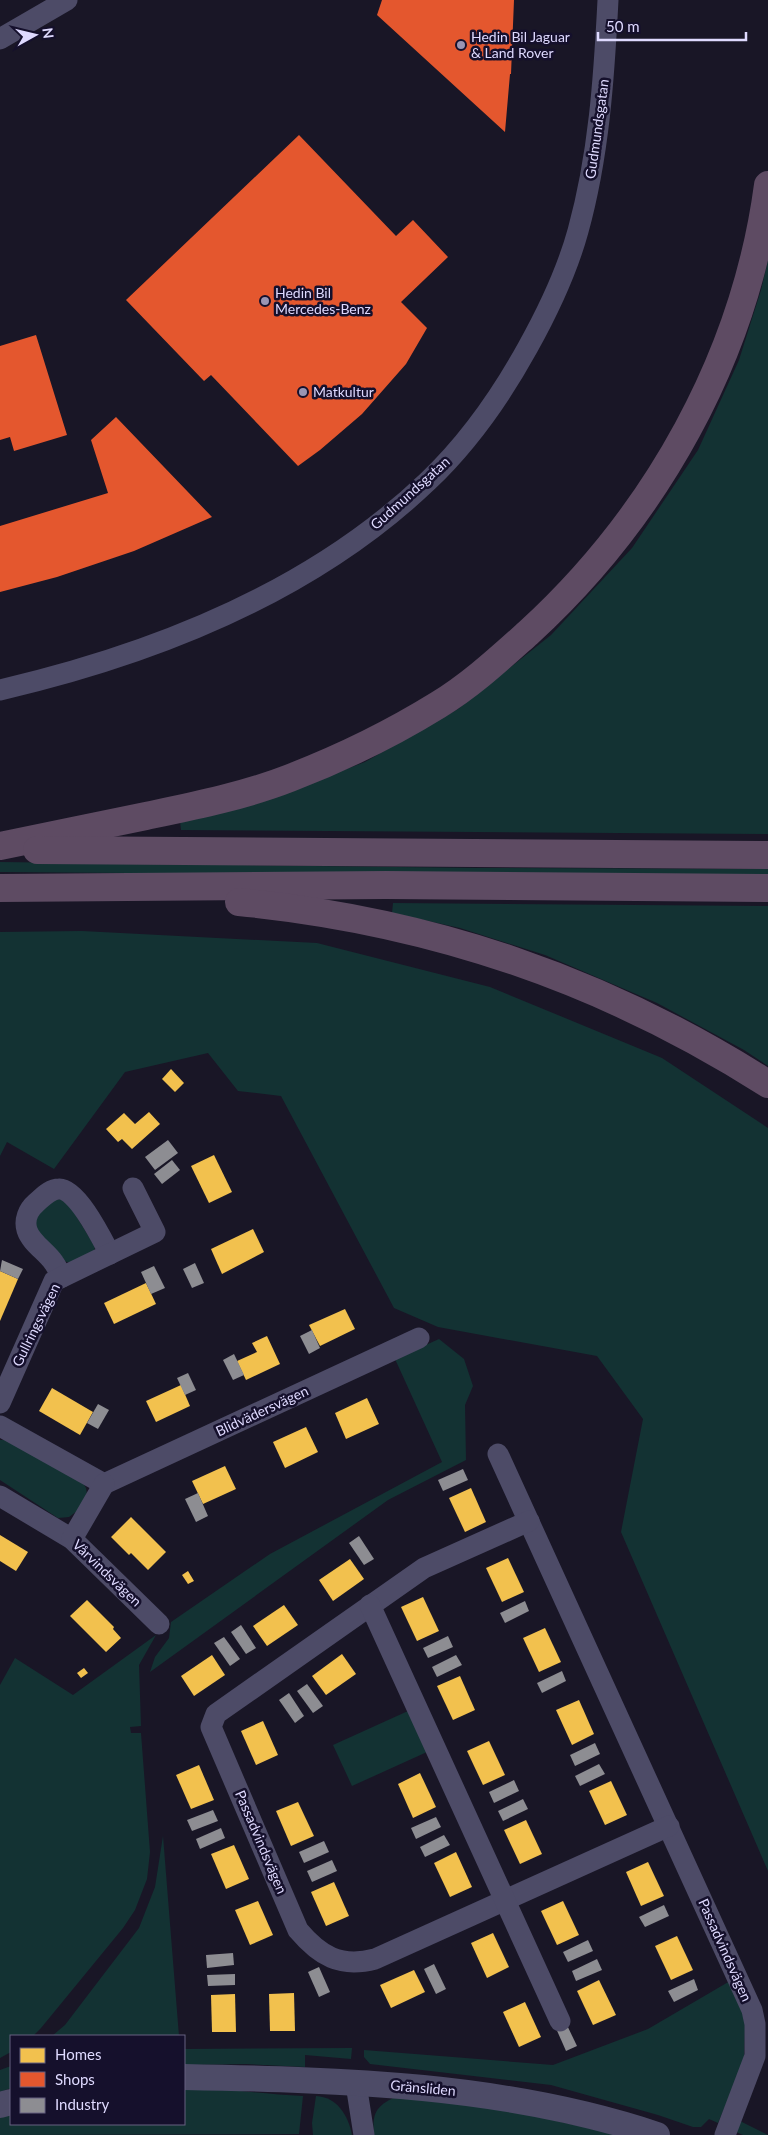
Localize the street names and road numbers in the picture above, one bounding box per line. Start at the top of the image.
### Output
street label: Gudmundsgatan [581,78,612,180]
street label: Gudmundsgatan [367,453,453,533]
street label: Gullringsvägen [8,1280,63,1369]
street label: Blidvädersvägen [213,1382,311,1439]
street label: Vårvindsvägen [69,1536,145,1610]
street label: Passadvindsvägen [232,1788,291,1896]
street label: Passadvindsvägen [695,1896,756,2004]
street label: Gränsliden [390,2076,456,2099]

